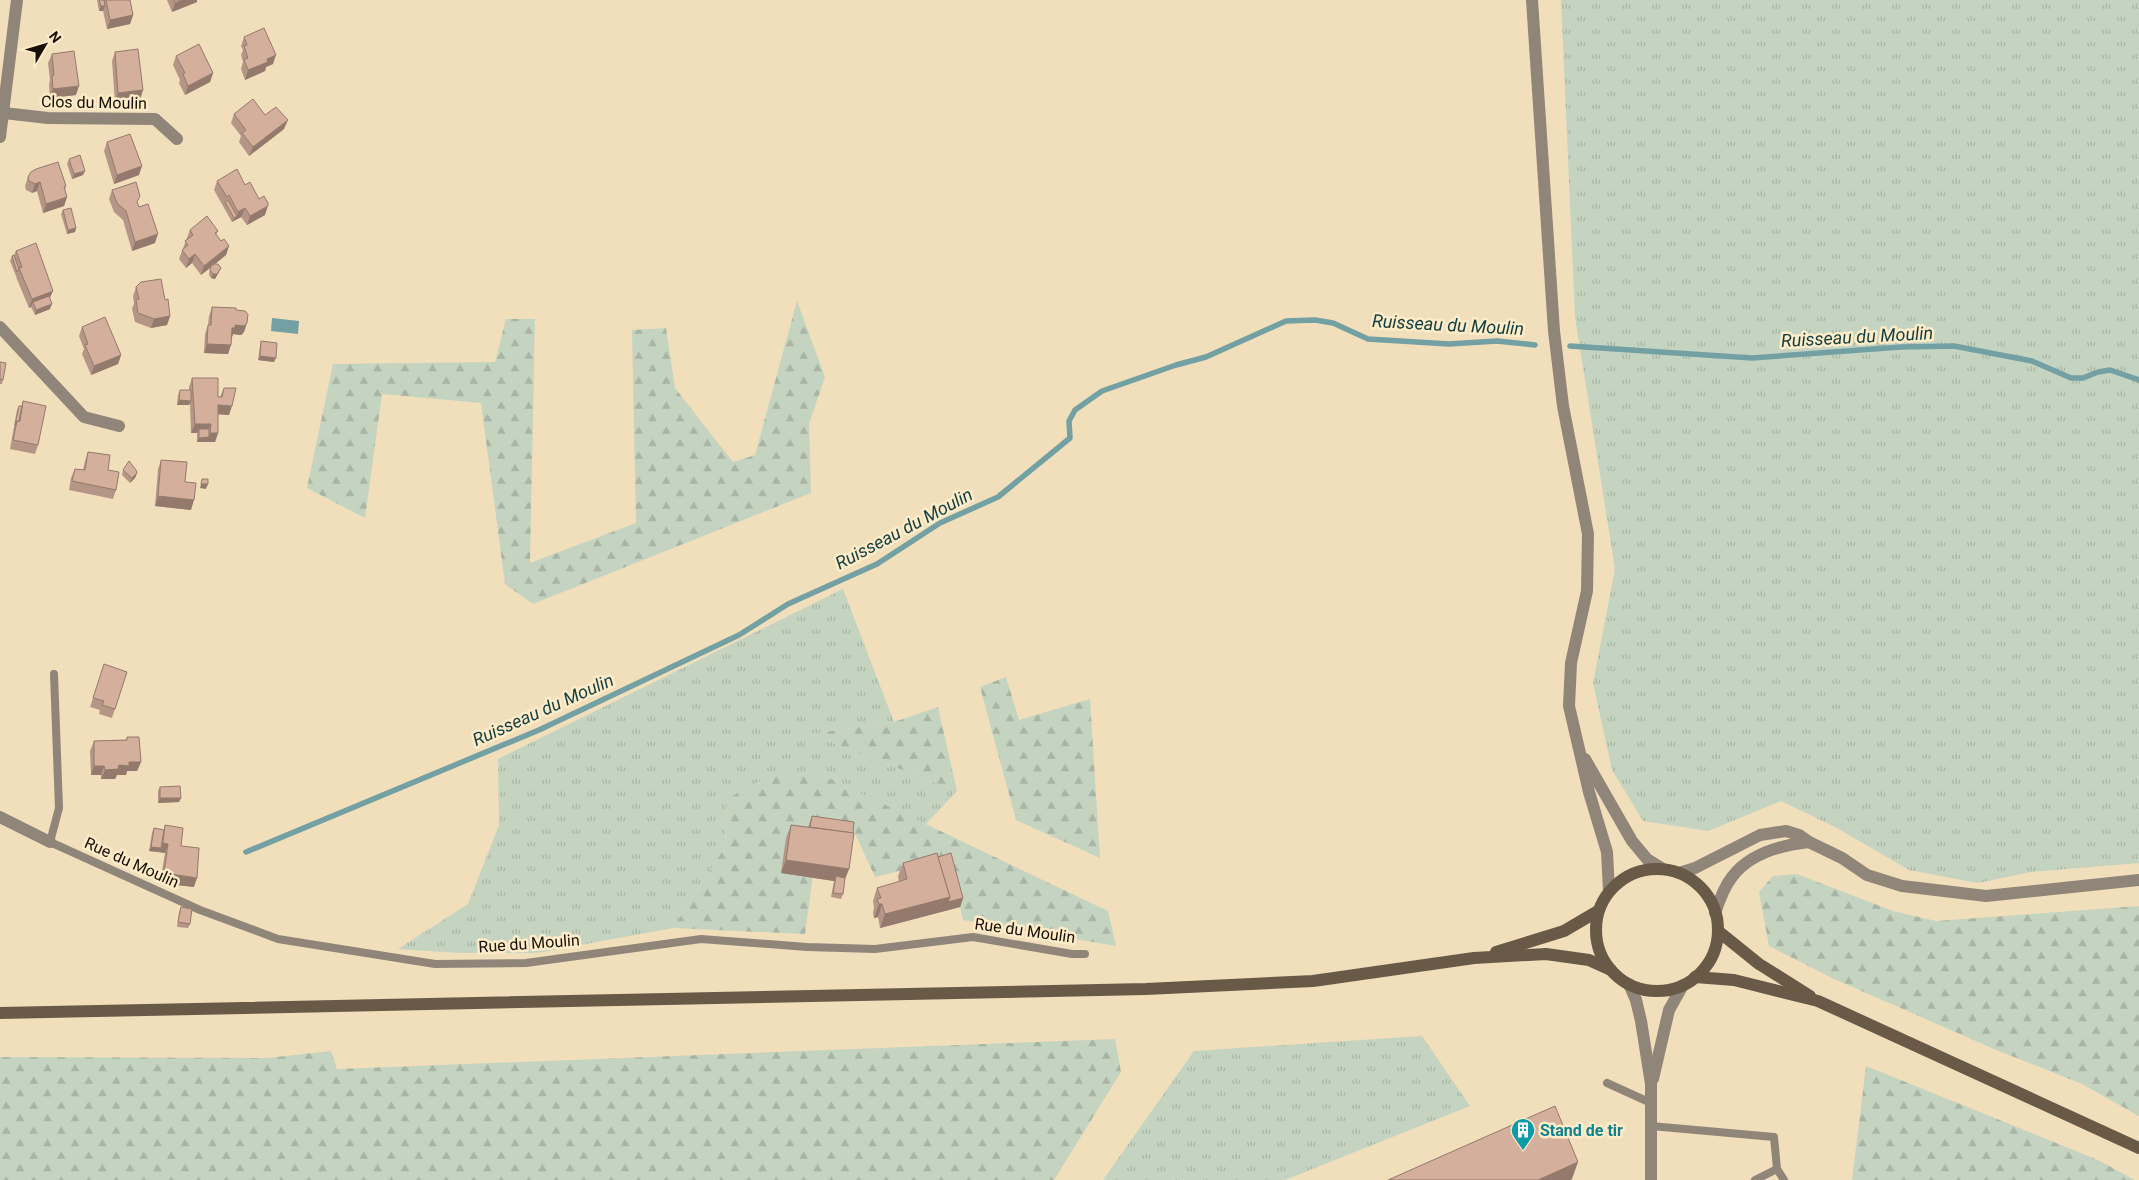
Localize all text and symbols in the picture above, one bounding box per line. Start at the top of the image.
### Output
north arrow [20,20,70,70]
text: N [46,28,65,46]
street label: Clos du Moulin [41,92,147,113]
water label: Ruisseau du Moulin [1371,310,1525,339]
water label: Ruisseau du Moulin [1780,322,1934,351]
water label: Ruisseau du Moulin [832,484,976,574]
water label: Ruisseau du Moulin [469,669,617,750]
street label: Rue du Moulin [82,833,182,892]
street label: Rue du Moulin [973,914,1077,947]
street label: Rue du Moulin [478,930,580,957]
building icon: Stand de tir [1510,1117,1536,1151]
place label: Stand de tir [1540,1121,1623,1140]

